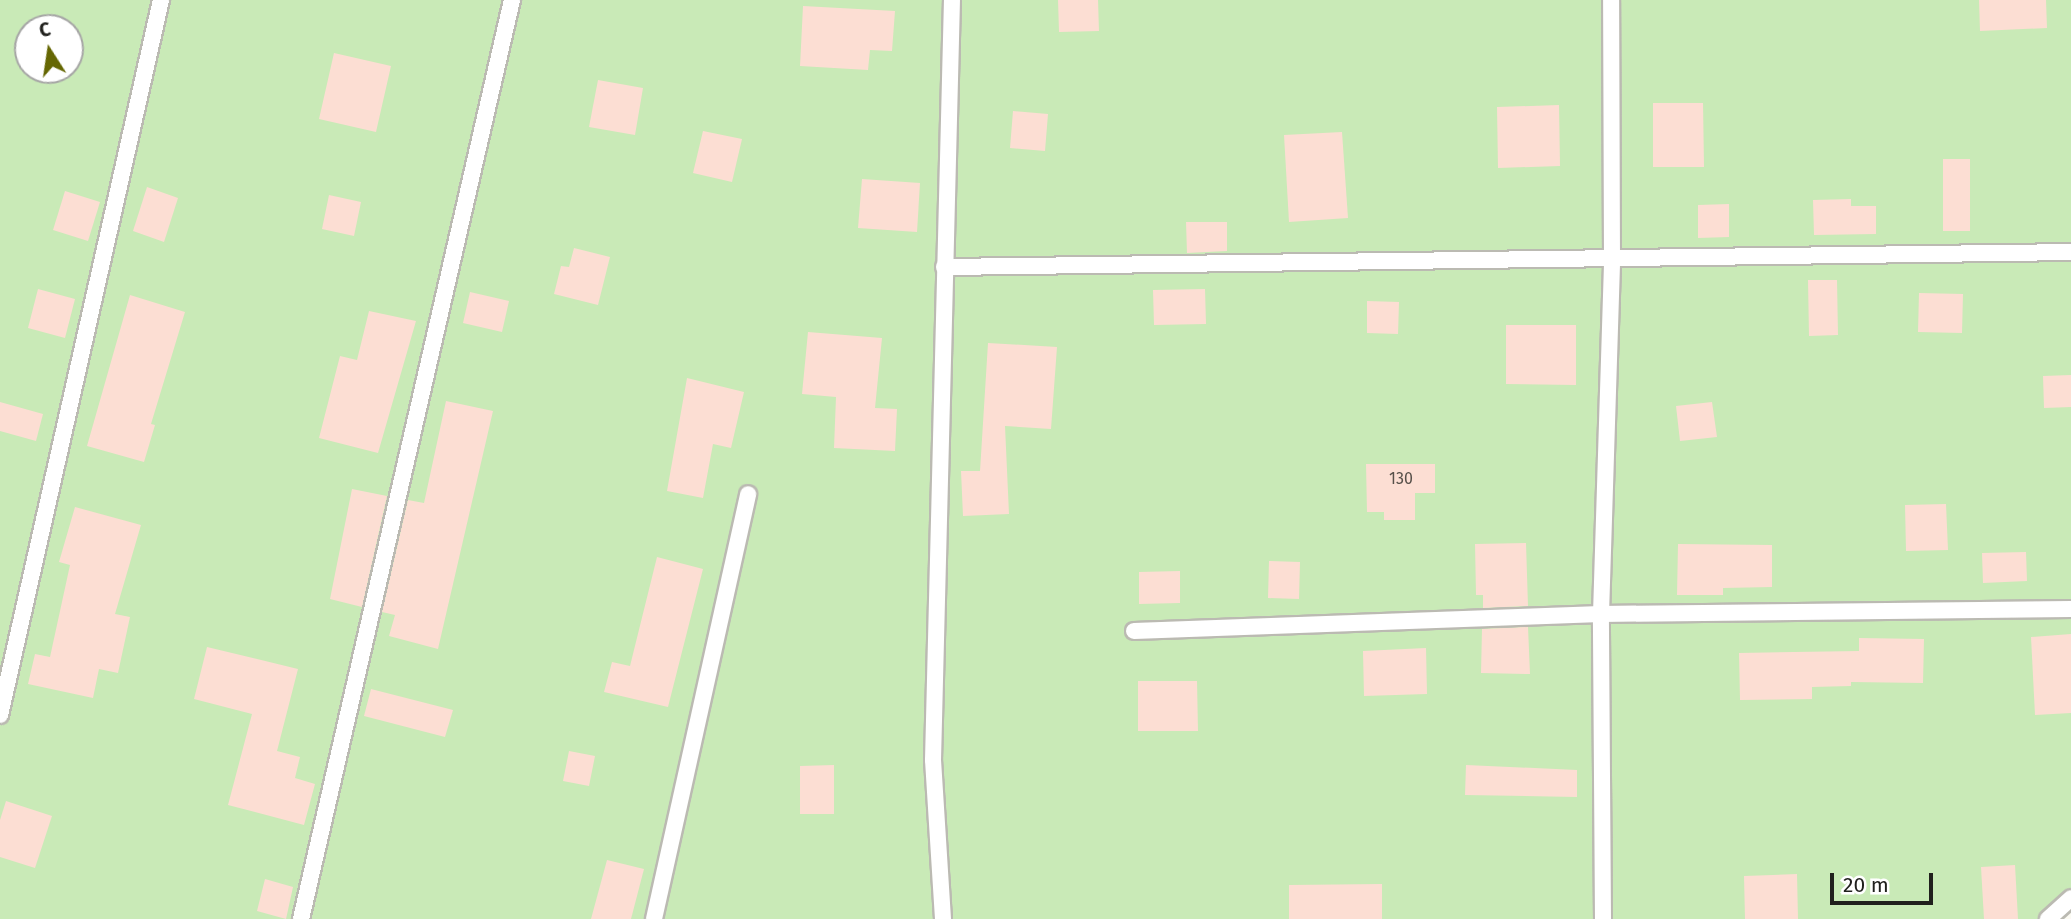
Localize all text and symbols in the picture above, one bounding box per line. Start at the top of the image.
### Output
north arrow [14,14,84,84]
text: С [37,18,53,42]
house number: 130 [1389,469,1413,489]
scale bar [1833,860,1936,904]
text: 20 m [1843,872,1889,898]

